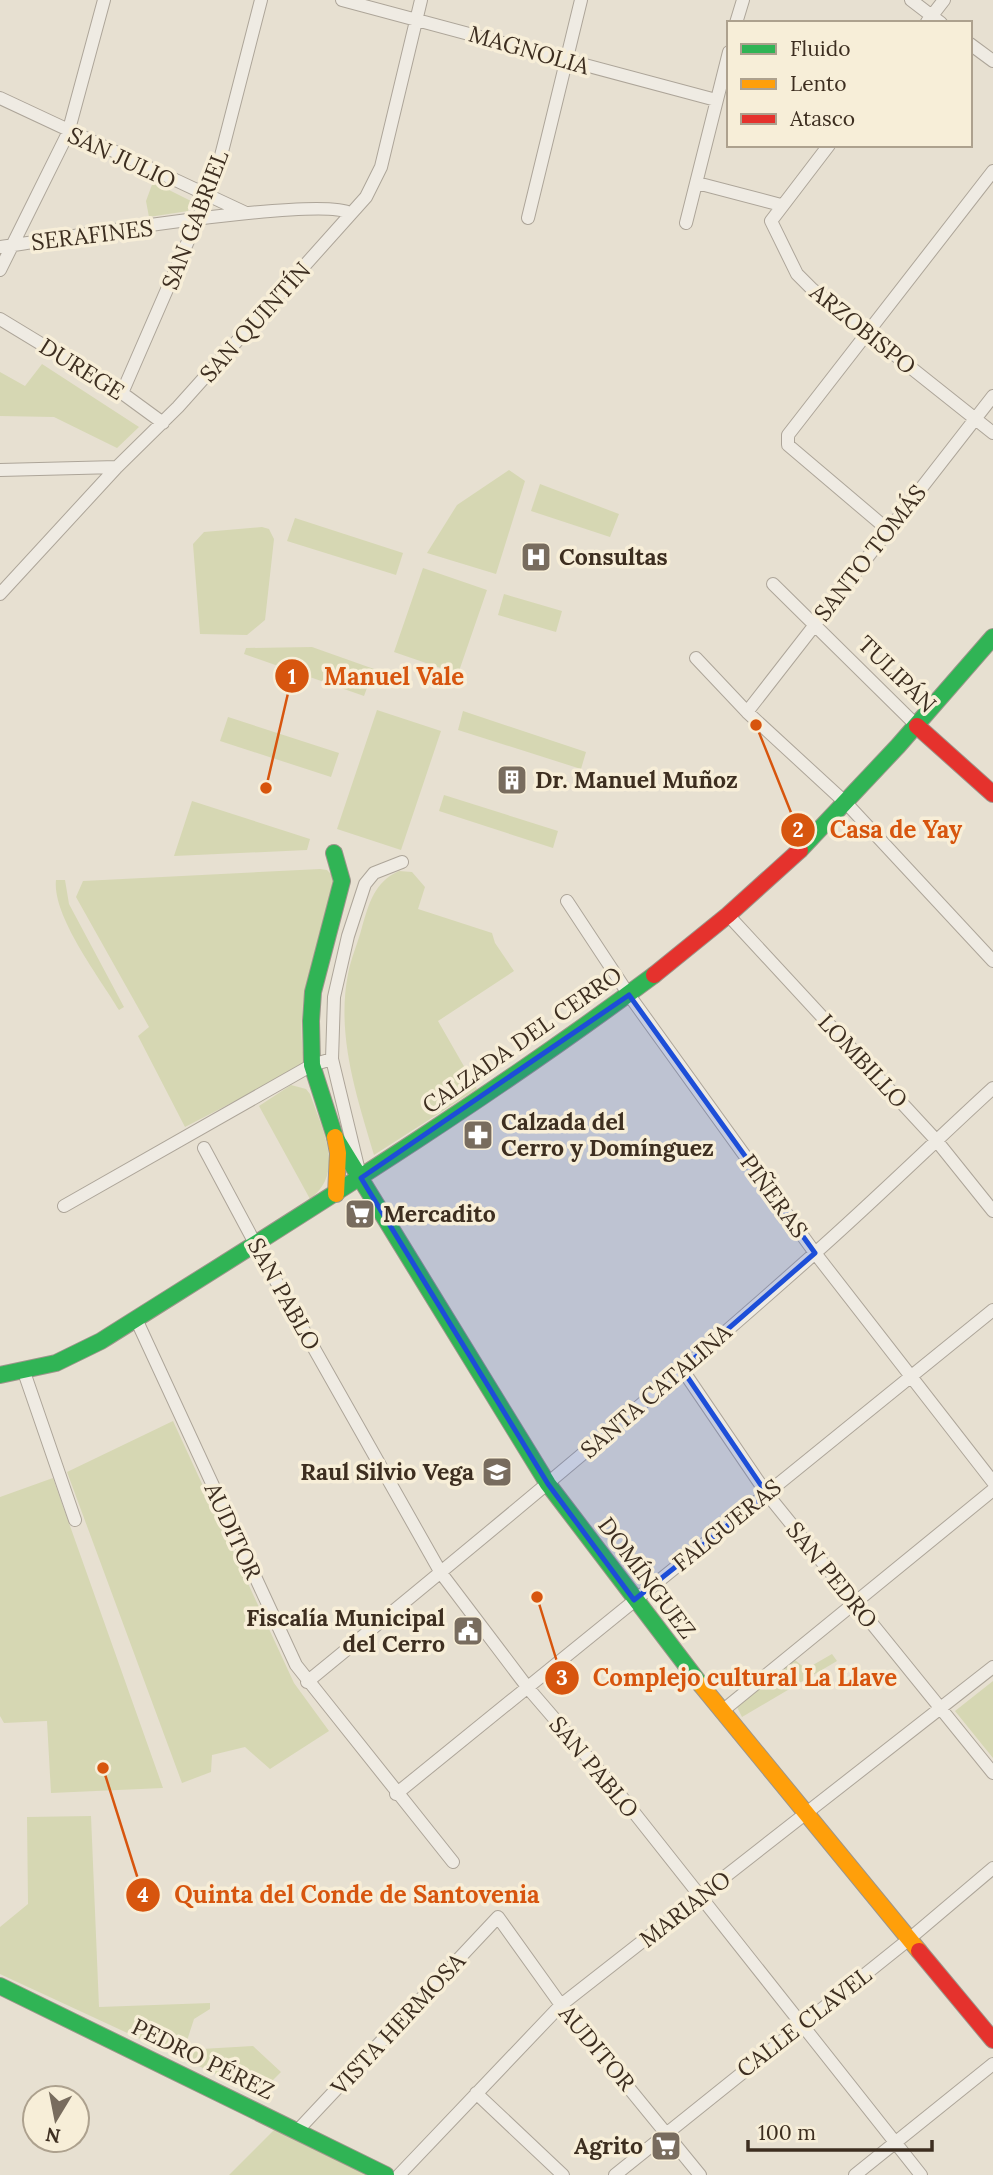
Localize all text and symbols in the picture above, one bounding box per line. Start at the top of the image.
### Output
street label: MAGNOLIA [466,19,593,81]
legend [727,21,972,147]
text: Fluido [790,35,851,62]
text: Lento [790,70,847,97]
text: Atasco [789,105,855,132]
street label: SAN JULIO [64,120,181,195]
street label: SAN GABRIEL [155,146,234,294]
street label: SERAFINES [29,213,154,256]
street label: SAN QUINTÍN [193,256,316,388]
street label: ARZOBISPO [804,276,922,380]
street label: DUREGE [34,331,130,406]
street label: SANTO TOMÁS [807,479,932,627]
hospital icon: Consultas [519,540,553,574]
place label: Consultas [559,542,668,571]
street label: TULIPÁN [852,629,943,718]
callout: Manuel Vale [274,654,478,699]
text: Manuel Vale [324,661,464,692]
text: 1 [288,663,296,690]
building icon: Dr. Manuel Muñoz [495,763,529,797]
place label: Dr. Manuel Muñoz [535,765,738,794]
callout: Casa de Yay [780,807,976,852]
text: Casa de Yay [830,814,963,845]
text: 2 [792,816,804,843]
street label: CALZADA DEL CERRO [416,960,627,1120]
street label: LOMBILLO [812,1008,914,1114]
place label: Calzada del Cerro y Domínguez [501,1107,714,1162]
pharmacy icon: Calzada del Cerro y Domínguez [461,1118,495,1152]
street label: PIÑERAS [734,1148,814,1243]
supermarket icon: Mercadito [343,1197,377,1231]
place label: Mercadito [383,1199,496,1228]
street label: SAN PABLO [242,1233,327,1355]
street label: SANTA CATALINA [574,1317,738,1464]
school or university icon: Raul Silvio Vega [480,1455,514,1489]
place label: Raul Silvio Vega [300,1457,474,1486]
street label: FALGUERAS [667,1472,787,1577]
street label: AUDITOR [198,1477,269,1584]
street label: DOMÍNGUEZ [592,1511,703,1644]
street label: SAN PEDRO [781,1516,884,1634]
place label: Fiscalía Municipal del Cerro [246,1603,445,1658]
public building icon: Fiscalía Municipal del Cerro [451,1614,485,1648]
callout: Complejo cultural La Llave [544,1655,912,1700]
text: Complejo cultural La Llave [593,1662,897,1693]
text: 3 [556,1664,568,1691]
street label: SAN PABLO [543,1710,645,1823]
street label: MARIANO [633,1864,736,1953]
callout: Quinta del Conde de Santovenia [125,1872,553,1917]
text: Quinta del Conde de Santovenia [174,1879,540,1910]
text: 4 [137,1881,149,1908]
street label: VISTA HERMOSA [324,1946,471,2101]
street label: CALLE CLAVEL [731,1960,877,2083]
street label: AUDITOR [552,1998,642,2097]
street label: PEDRO PÉREZ [127,2012,279,2105]
north arrow [21,2084,91,2154]
scale bar [748,2108,932,2152]
text: 100 m [758,2119,816,2146]
text: N [43,2123,62,2149]
supermarket icon: Agrito [649,2129,683,2163]
place label: Agrito [574,2131,643,2160]

